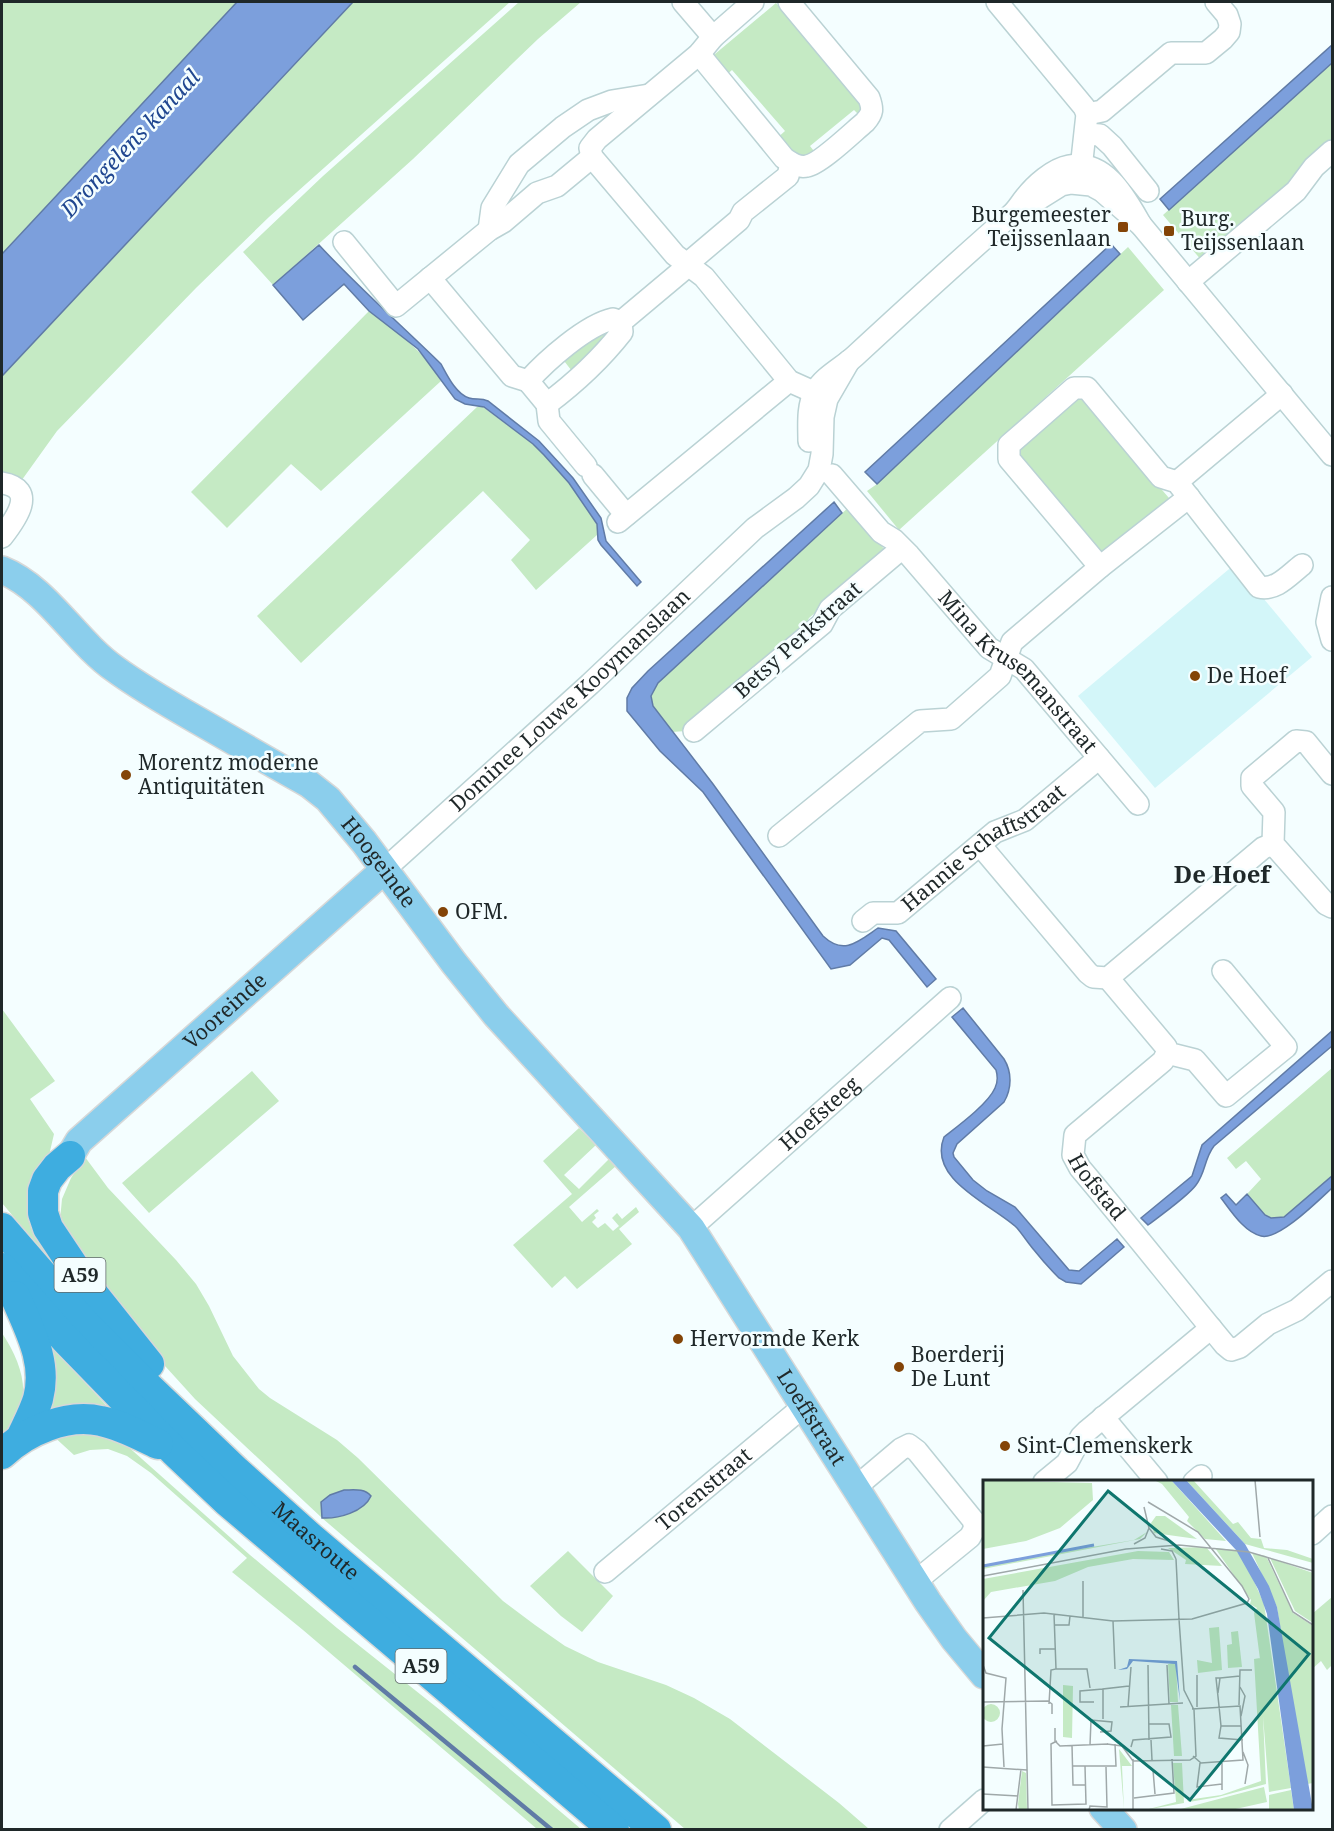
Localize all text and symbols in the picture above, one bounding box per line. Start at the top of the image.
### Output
water label: Drongelens kanaal [52,62,206,223]
place label: Burgemeester Teijssenlaan [971,200,1111,252]
place label: Burg. Teijssenlaan [1181,204,1305,256]
marker: Burgemeester Teijssenlaan [1116,220,1130,234]
marker: Burg. Teijssenlaan [1162,224,1176,238]
street label: Betsy Perkstraat [728,574,867,704]
street label: Dominee Louwe Kooymanslaan [443,582,696,817]
street label: Mina Krusemanstraat [932,584,1104,759]
place label: De Hoef [1207,661,1289,689]
marker: De Hoef [1188,669,1202,683]
place label: Morentz moderne Antiquitäten [138,748,319,800]
marker: Morentz moderne Antiquitäten [119,768,133,782]
street label: Hannie Schaftstraat [895,777,1071,917]
street label: Hoogeinde [335,810,423,913]
district label: De Hoef [1174,857,1272,890]
place label: OFM. [455,897,508,925]
marker: OFM. [436,905,450,919]
street label: Vooreinde [177,966,272,1055]
street label: Hoefsteeg [773,1069,866,1156]
street label: Hofstad [1062,1149,1133,1226]
road number: A59 [54,1258,106,1292]
place label: Hervormde Kerk [690,1324,860,1352]
marker: Hervormde Kerk [671,1332,685,1346]
place label: Boerderij De Lunt [911,1340,1005,1392]
marker: Boerderij De Lunt [892,1360,906,1374]
street label: Loeffstraat [771,1364,853,1471]
place label: Sint-Clemenskerk [1017,1431,1193,1459]
marker: Sint-Clemenskerk [998,1439,1012,1453]
street label: Torenstraat [650,1441,757,1537]
inset map [983,1480,1313,1810]
street label: Maasroute [267,1495,366,1586]
road number: A59 [396,1649,446,1683]

